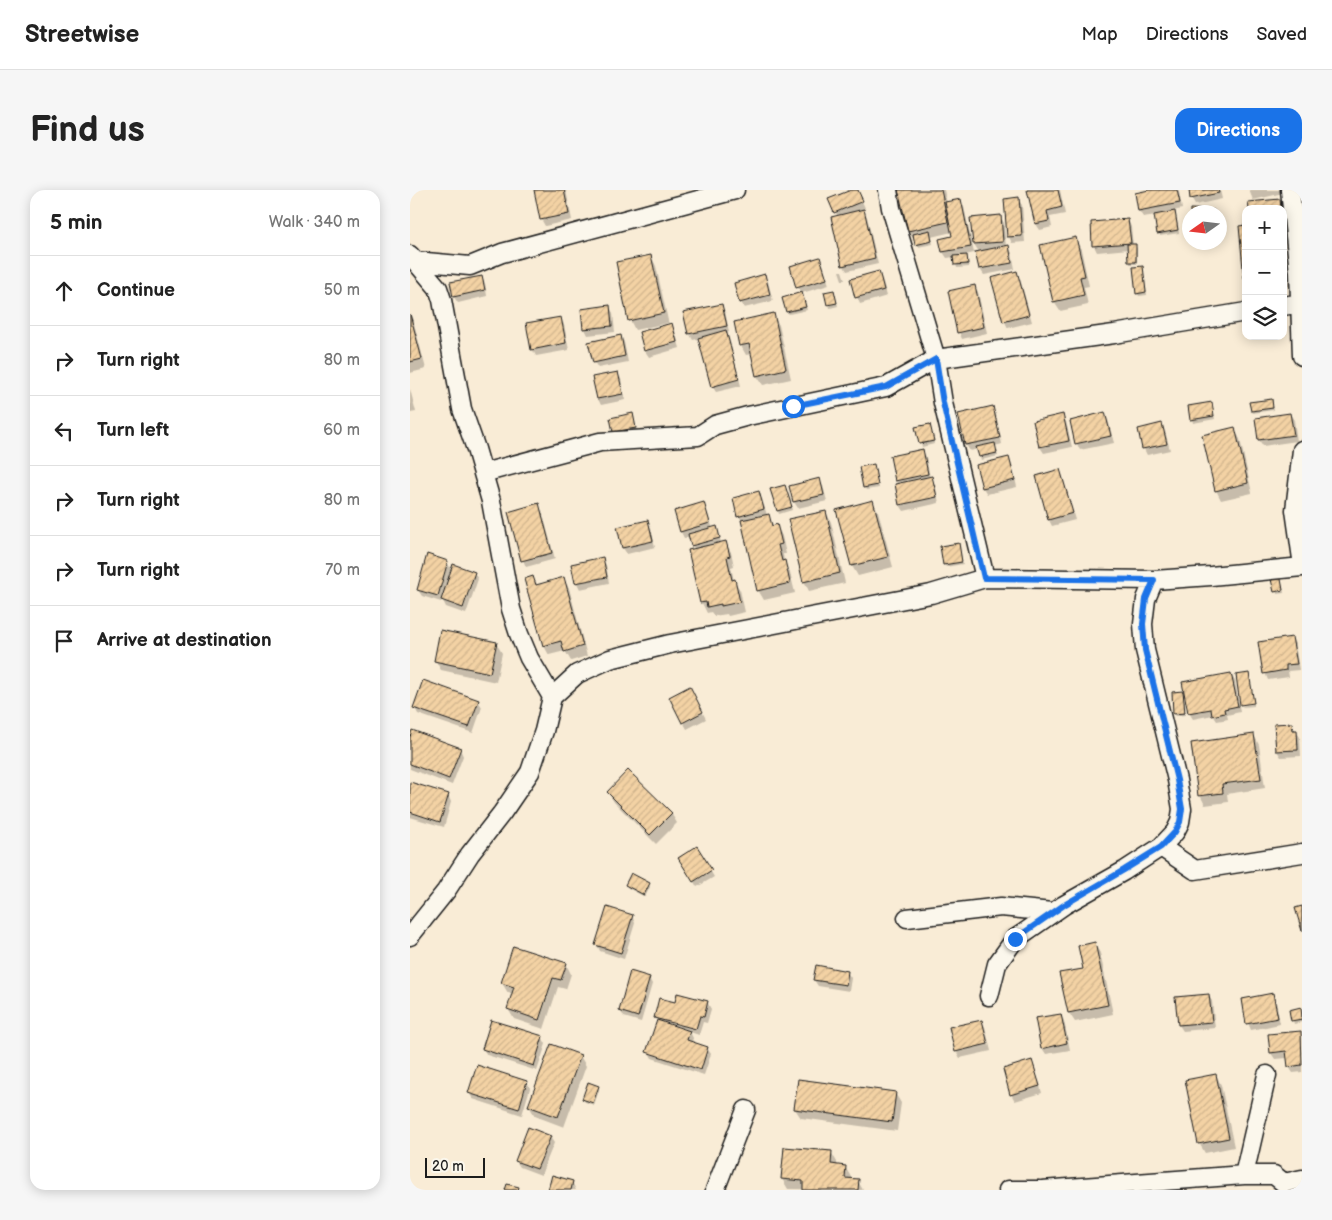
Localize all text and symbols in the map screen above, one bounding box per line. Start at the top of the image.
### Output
text: Streetwise [25,20,139,49]
text: Map [1082,24,1118,45]
text: Directions [1146,24,1228,45]
text: Saved [1256,24,1307,45]
button: Directions [1175,108,1302,153]
text: Find us [30,109,145,152]
north arrow [1182,205,1227,250]
map controls [1242,205,1287,340]
button: + [1242,205,1287,250]
text: 5 min [50,210,103,235]
text: Walk · 340 m [269,213,360,232]
button: − [1242,250,1287,295]
icon: ahead [50,277,78,305]
text: Continue [97,279,175,302]
text: 50 m [324,281,360,300]
button: layers [1242,295,1287,340]
icon: right [50,347,78,375]
text: Turn right [97,349,180,372]
text: 80 m [324,351,360,370]
route start [782,395,805,418]
icon: left [50,417,78,445]
text: Turn left [97,419,169,442]
text: 60 m [323,421,360,440]
icon: right [50,487,78,515]
text: Turn right [97,489,180,512]
text: 80 m [324,491,360,510]
icon: right [50,557,78,585]
text: Turn right [97,559,180,582]
text: 70 m [325,561,360,580]
icon: arrive [50,627,78,655]
text: Arrive at destination [97,629,272,652]
route end [1004,928,1027,951]
scale bar [425,1155,485,1178]
text: 20 m [432,1158,464,1175]

